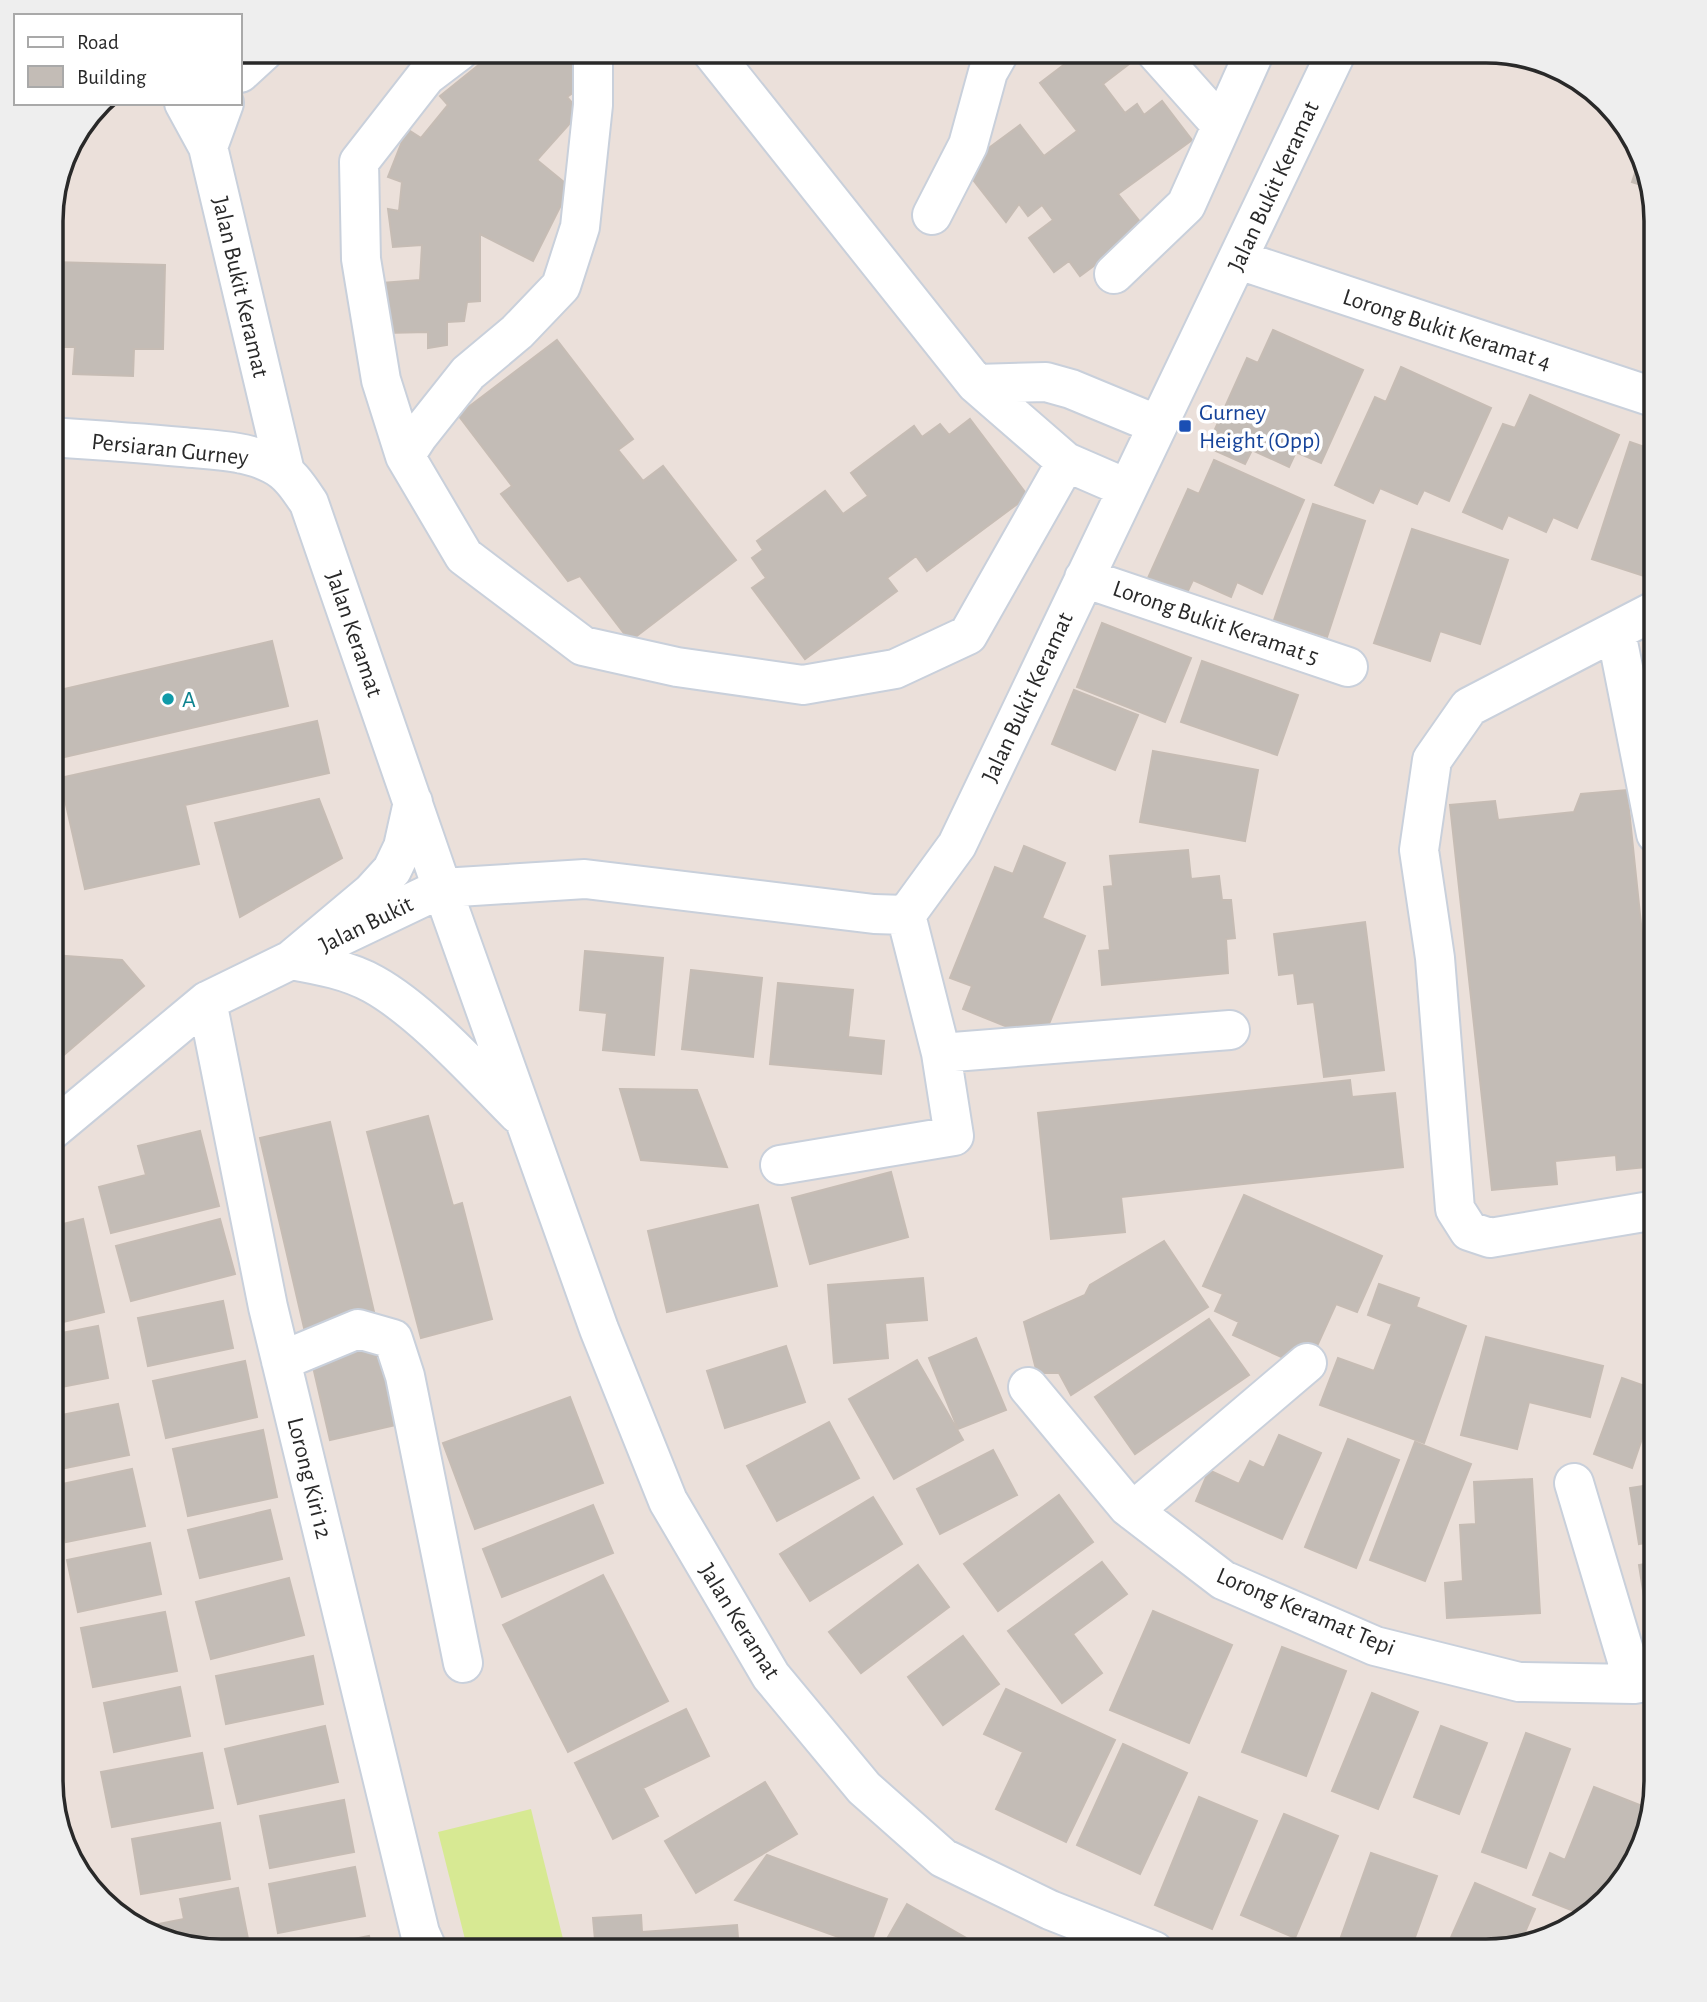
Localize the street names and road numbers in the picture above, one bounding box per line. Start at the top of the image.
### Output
street label: Jalan Bukit Keramat [1224,97,1324,275]
street label: Jalan Bukit Keramat [208,195,273,380]
street label: Lorong Bukit Keramat 4 [1340,285,1554,375]
street label: Persiaran Gurney [90,430,250,470]
street label: Jalan Keramat [321,568,387,701]
street label: Lorong Bukit Keramat 5 [1110,576,1322,669]
street label: Jalan Bukit Keramat [978,608,1078,786]
street label: Jalan Bukit [316,892,417,958]
street label: Lorong Kiri 12 [282,1415,336,1541]
street label: Jalan Keramat [694,1560,784,1684]
street label: Lorong Keramat Tepi [1213,1563,1399,1660]

